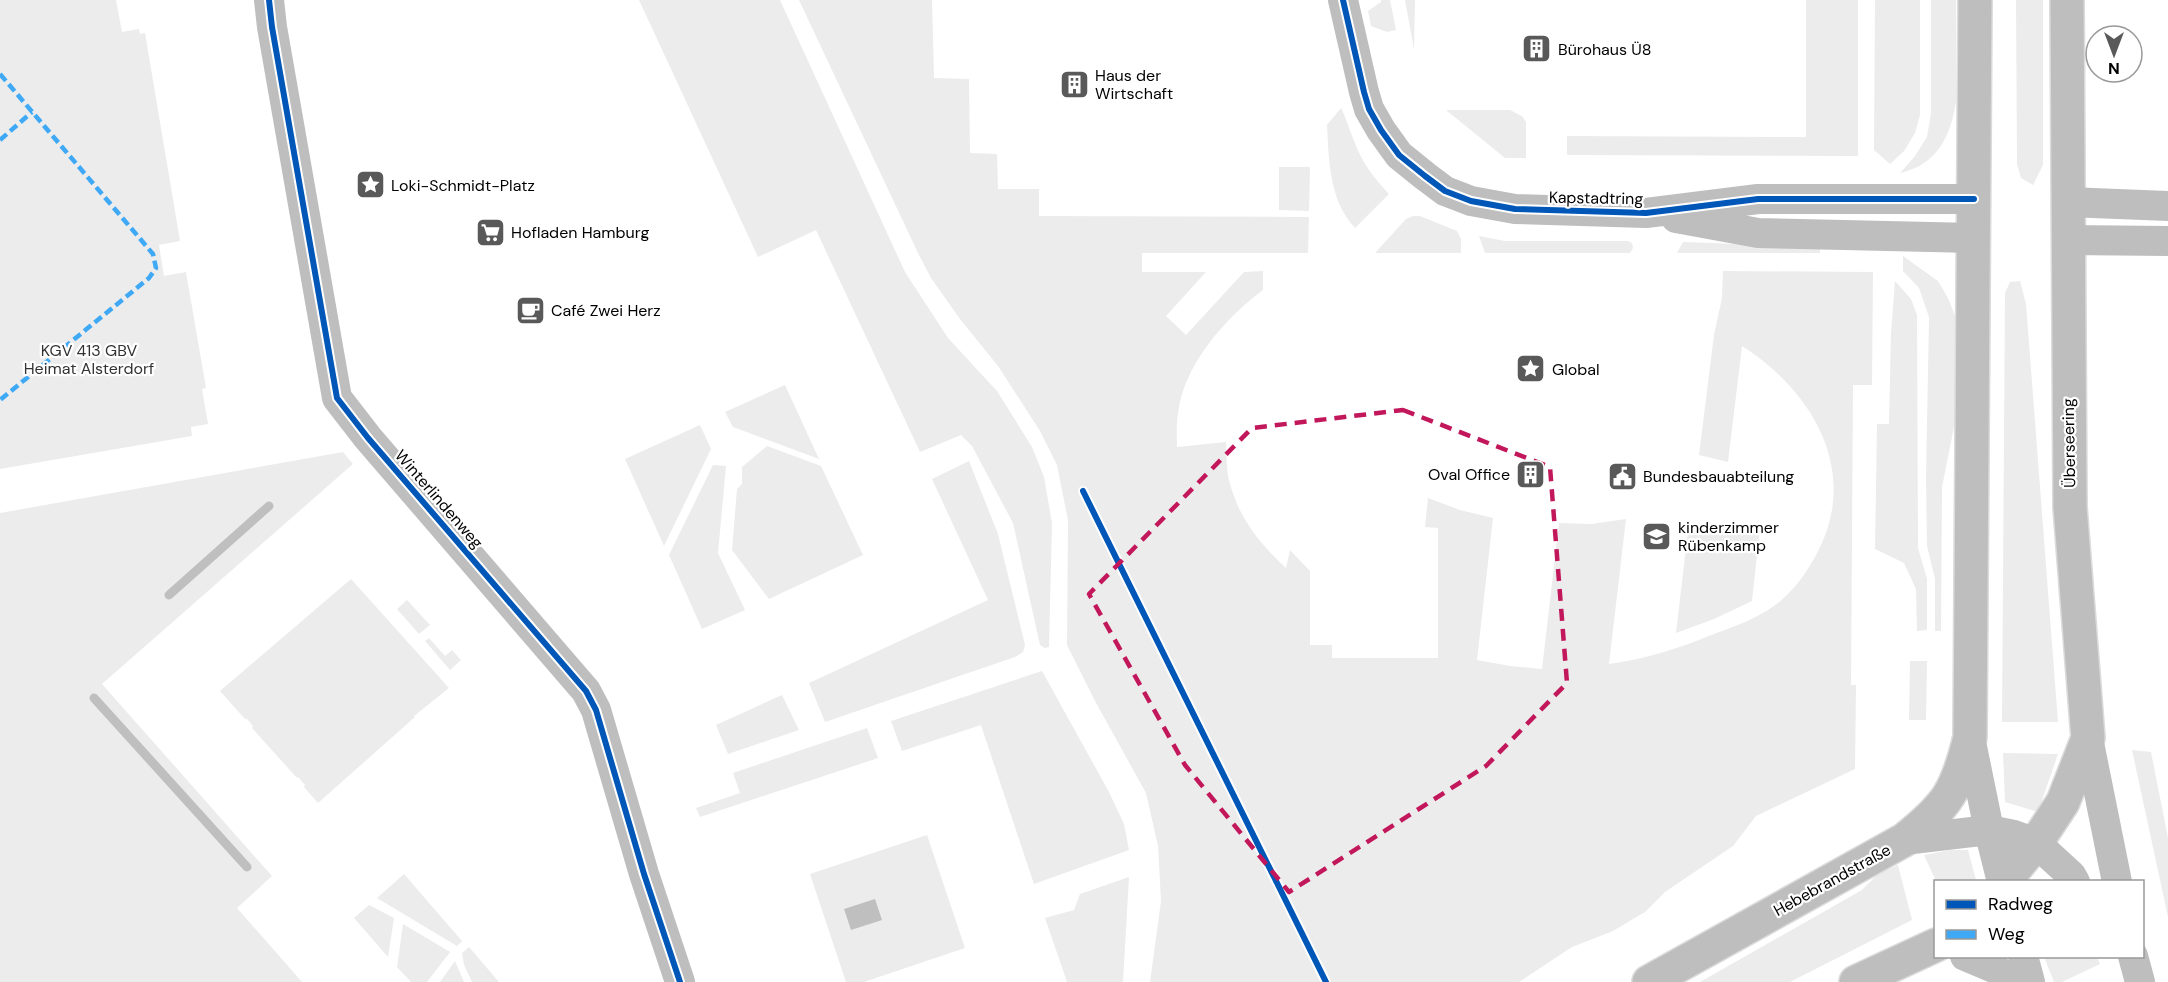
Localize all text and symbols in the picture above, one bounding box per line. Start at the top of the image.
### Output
north arrow [2084,24,2144,84]
building icon: Bürohaus Ü8 [1521,33,1553,65]
place label: Bürohaus Ü8 [1558,39,1652,60]
text: N [2108,58,2120,79]
place label: Haus der Wirtschaft [1095,65,1173,104]
building icon: Haus der Wirtschaft [1058,68,1090,100]
place icon: Loki-Schmidt-Platz [354,169,386,201]
place label: Loki-Schmidt-Platz [391,175,535,196]
street label: Kapstadtring [1549,187,1644,209]
supermarket icon: Hofladen Hamburg [474,216,506,248]
place label: Hofladen Hamburg [511,222,649,243]
cafe icon: Café Zwei Herz [514,294,546,326]
place label: Café Zwei Herz [551,300,661,321]
park label: KGV 413 GBV Heimat Alsterdorf [24,340,154,379]
place icon: Global [1515,353,1547,385]
place label: Global [1552,359,1599,380]
street label: Überseering [2058,398,2080,488]
street label: Winterlindenweg [390,445,488,553]
building icon: Oval Office [1515,458,1547,490]
public building icon: Bundesbauabteilung [1606,460,1638,492]
place label: Oval Office [1428,464,1510,485]
place label: Bundesbauabteilung [1643,466,1794,487]
place label: kinderzimmer Rübenkamp [1678,517,1779,556]
school or university icon: kinderzimmer Rübenkamp [1641,520,1673,552]
street label: Hebebrandstraße [1770,839,1894,921]
legend [1934,880,2144,958]
text: Radweg [1988,892,2053,916]
text: Weg [1988,922,2025,946]

